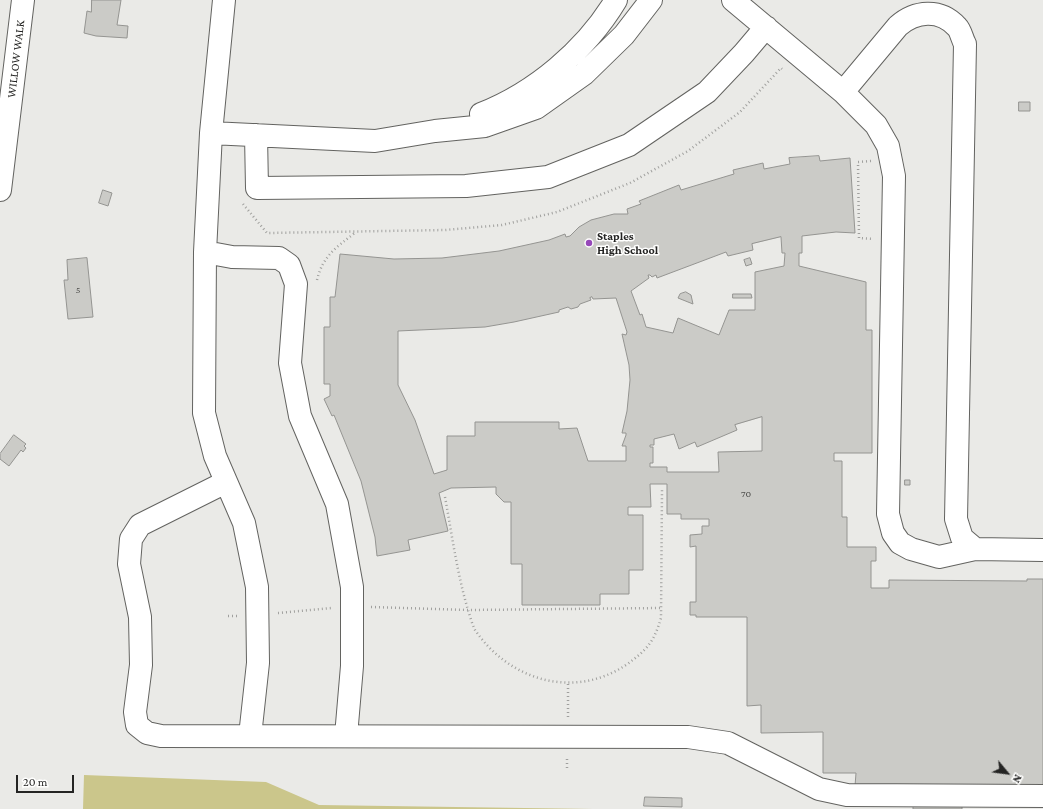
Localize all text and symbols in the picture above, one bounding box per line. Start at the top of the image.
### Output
street label: WILLOW WALK [4,19,28,99]
place label: Staples High School [597,229,658,257]
marker: Staples High School [584,238,594,248]
house number: 5 [76,284,80,296]
house number: 70 [741,488,751,500]
north arrow [987,753,1027,793]
scale bar [18,767,76,793]
text: N [1010,773,1025,785]
text: 20 m [23,775,47,789]

